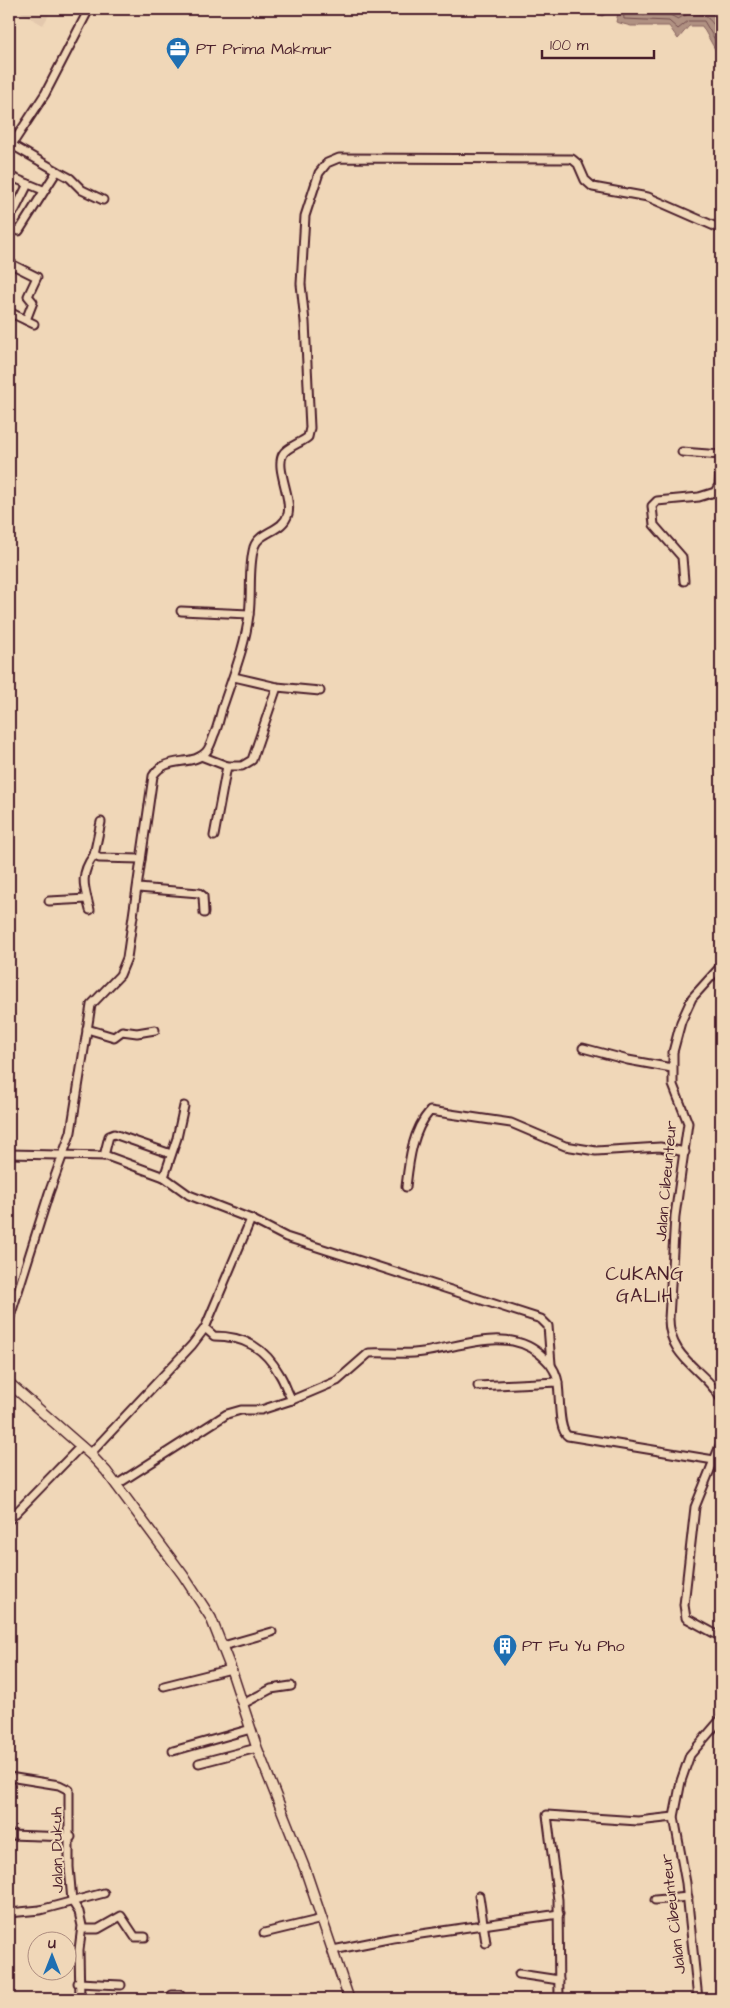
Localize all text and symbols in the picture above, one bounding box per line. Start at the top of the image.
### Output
scale bar [542,28,655,60]
text: 100 m [550,35,589,56]
office icon: PT Prima Makmur [165,36,191,70]
place label: PT Prima Makmur [196,38,332,60]
street label: Jalan Cibeunteur [650,1119,682,1242]
district label: CUKANG GALIH [606,1261,684,1310]
building icon: PT Fu Yu Pho [492,1633,518,1667]
place label: PT Fu Yu Pho [522,1635,624,1657]
street label: Jalan Dukuh [45,1807,69,1893]
street label: Jalan Cibeunteur [655,1852,691,1976]
north arrow [28,1930,78,1980]
text: U [48,1934,56,1954]

